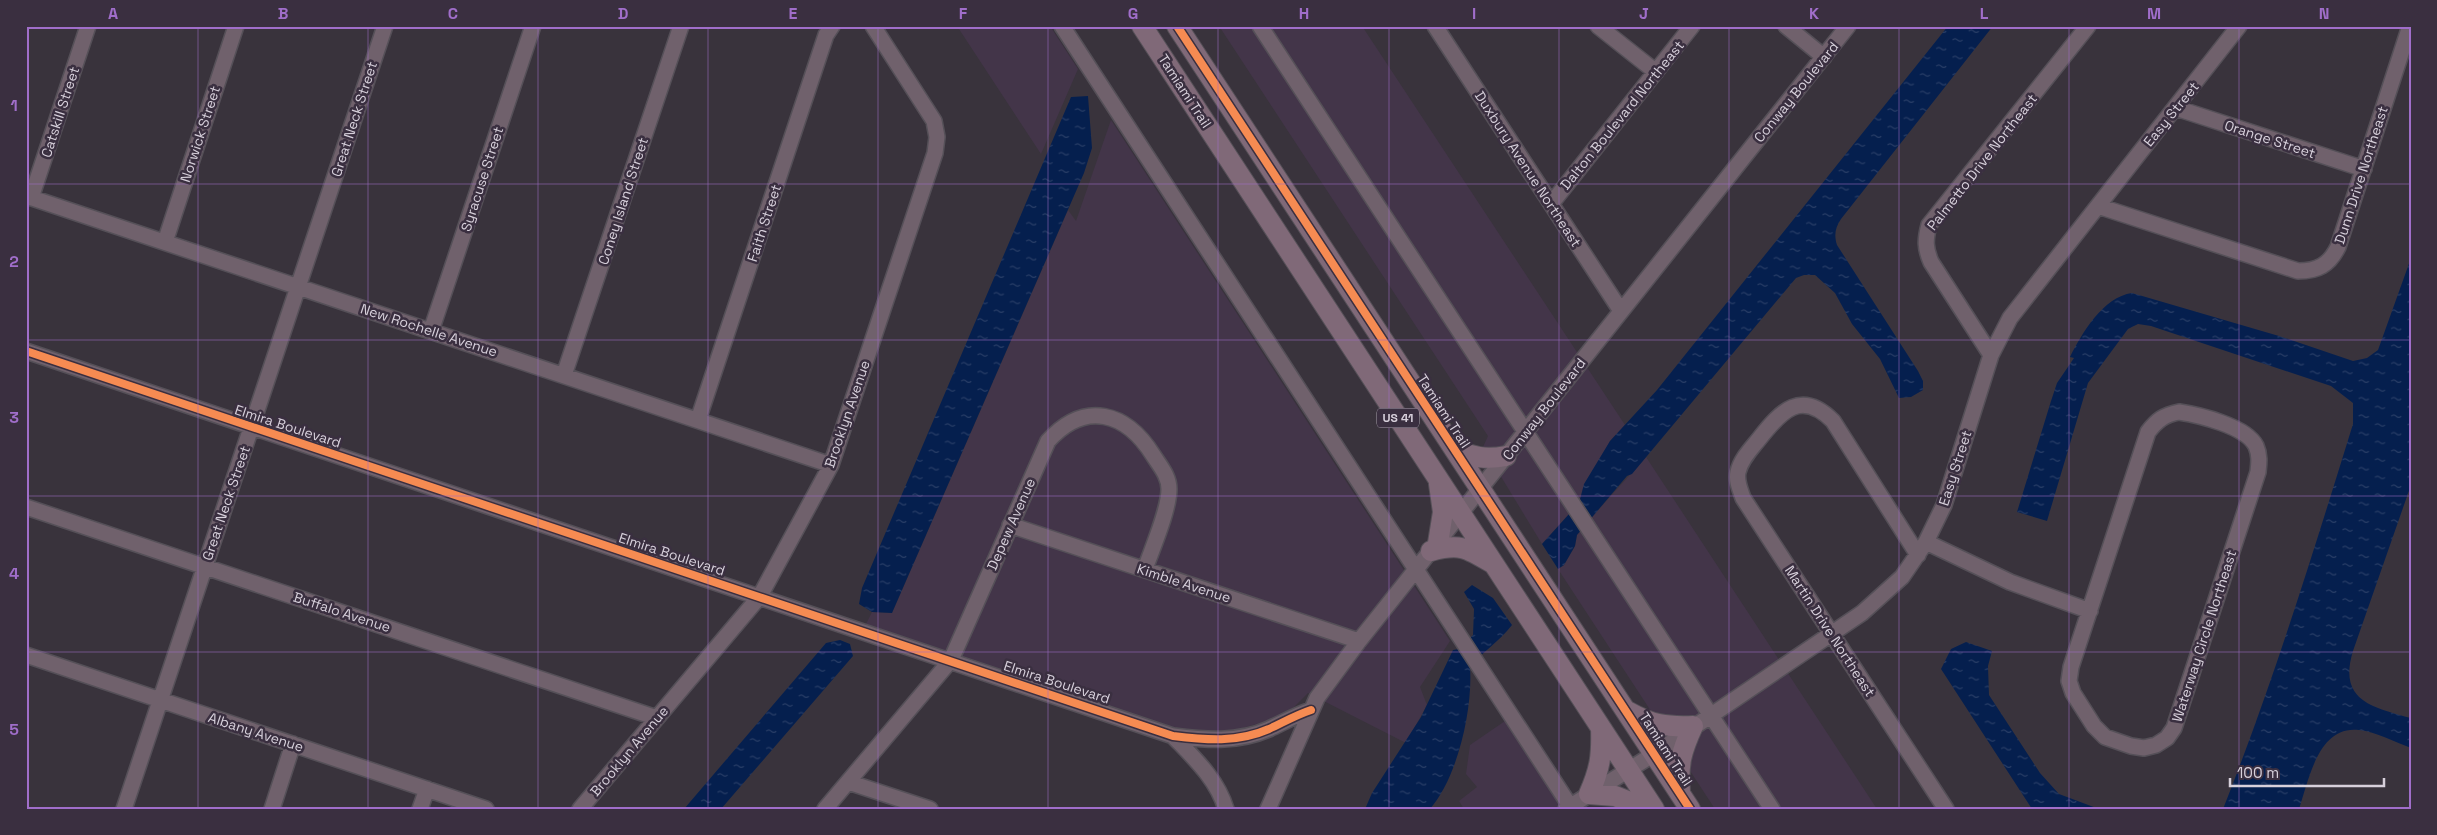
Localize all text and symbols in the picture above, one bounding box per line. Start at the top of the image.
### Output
text: A [108,3,118,24]
text: B [278,3,288,24]
text: C [448,3,458,24]
text: D [618,3,628,24]
text: E [789,3,798,24]
text: F [959,3,968,24]
text: G [1128,3,1138,24]
text: H [1299,3,1309,24]
text: I [1472,3,1476,24]
text: J [1639,3,1649,24]
text: K [1809,3,1819,24]
text: L [1980,3,1989,24]
text: M [2147,3,2161,24]
text: N [2319,3,2329,24]
street label: Dalton Boulevard Northeast [1556,37,1688,193]
street label: Conway Boulevard [1750,38,1842,146]
street label: Tamiami Trail [1154,51,1216,131]
street label: Great Neck Street [327,59,381,179]
street label: Catskill Street [37,64,83,160]
street label: Easy Street [2139,78,2203,150]
street label: Norwick Street [176,84,224,184]
street label: Duxbury Avenue Northeast [1471,88,1585,250]
street label: Palmetto Drive Northeast [1923,90,2041,234]
text: 1 [10,95,18,116]
street label: Dunn Drive Northeast [2330,104,2392,246]
street label: Orange Street [2222,116,2318,162]
street label: Syracuse Street [457,124,507,234]
street label: Coney Island Street [594,135,652,267]
street label: Faith Street [743,182,785,264]
text: 2 [9,251,19,272]
street label: New Rochelle Avenue [358,299,500,361]
street label: Conway Boulevard [1499,354,1589,464]
street label: Brooklyn Avenue [820,358,874,470]
street label: Tamiami Trail [1413,371,1475,451]
street label: Elmira Boulevard [233,400,343,452]
text: 3 [9,407,19,428]
road number: US 41 [1377,408,1419,428]
street label: Easy Street [1934,428,1976,508]
street label: Great Neck Street [198,443,254,563]
street label: Depew Avenue [983,475,1039,573]
street label: Elmira Boulevard [617,528,727,580]
street label: Waterway Circle Northeast [2168,548,2240,724]
street label: Kimble Avenue [1135,559,1233,607]
street label: Martin Drive Northeast [1781,562,1879,700]
text: 4 [9,563,19,584]
street label: Buffalo Avenue [291,588,393,636]
street label: Elmira Boulevard [1002,656,1112,708]
street label: Brooklyn Avenue [586,702,672,800]
street label: Albany Avenue [206,708,306,756]
street label: Tamiami Trail [1635,709,1697,789]
text: 5 [9,719,19,740]
scale bar [2230,755,2383,787]
text: 100 m [2237,763,2279,782]

